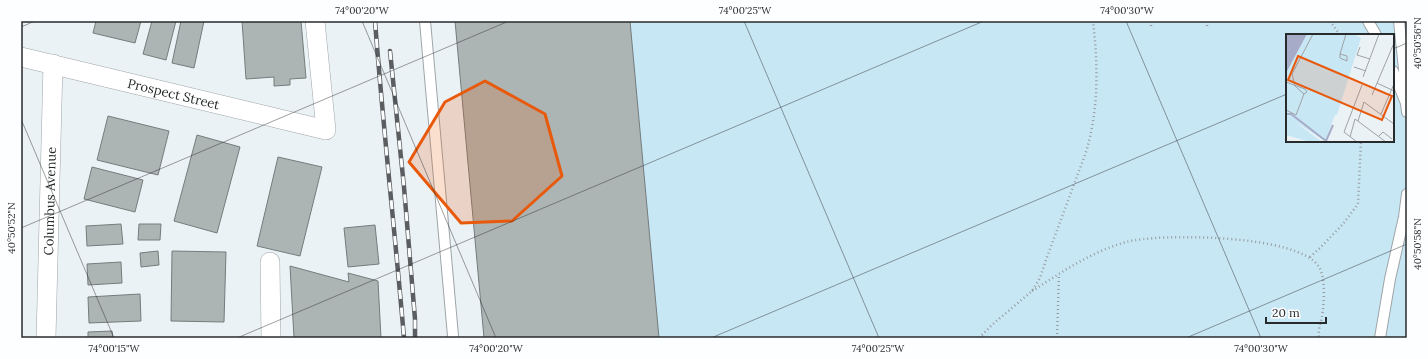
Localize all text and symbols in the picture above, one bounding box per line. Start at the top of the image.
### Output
text: 74°00'20"W [335,4,390,17]
text: 74°00'25"W [719,4,772,17]
text: 74°00'30"W [1100,4,1155,17]
text: 40°50'56"N [1411,17,1424,69]
inset map [1286,34,1394,142]
street label: Prospect Street [126,74,221,113]
street label: Columbus Avenue [40,147,59,256]
text: 40°50'52"N [5,202,18,254]
text: 40°50'58"N [1411,218,1424,270]
scale bar [1266,299,1326,325]
text: 20 m [1272,305,1300,320]
text: 74°00'15"W [89,342,140,355]
text: 74°00'20"W [469,342,524,355]
text: 74°00'25"W [852,342,905,355]
text: 74°00'30"W [1234,342,1289,355]

